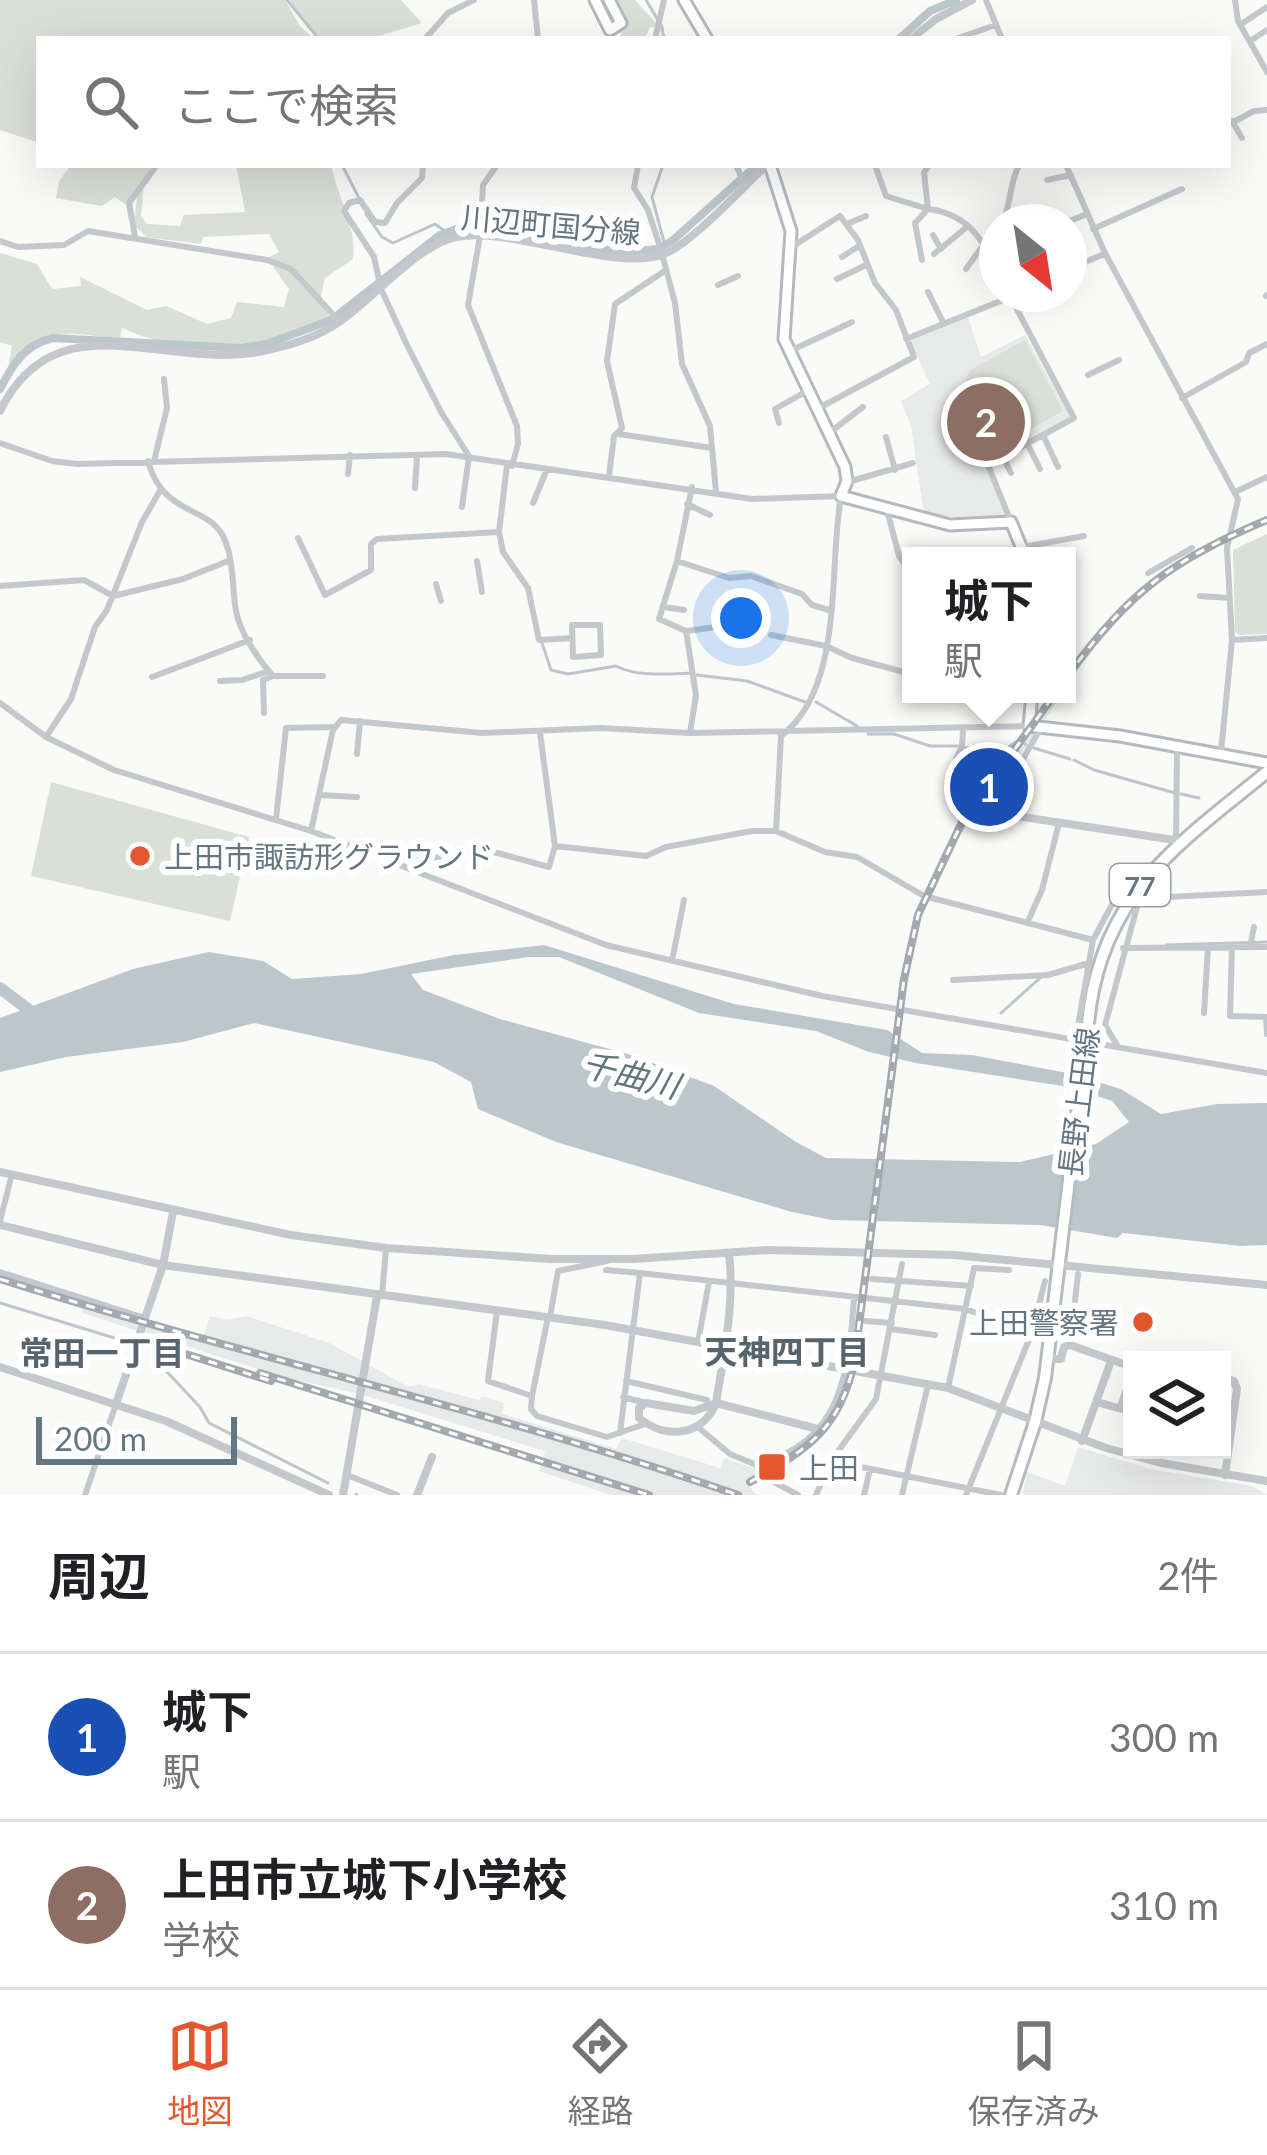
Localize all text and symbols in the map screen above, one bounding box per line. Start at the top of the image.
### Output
search box [36,36,1231,168]
icon: search [78,69,144,135]
text: ここで検索 [174,78,399,132]
street label: 川辺町国分線 [460,198,642,250]
north arrow [979,204,1087,312]
pin: 2 [947,377,1025,467]
popup [902,547,1076,703]
text: 城下 [944,573,1034,627]
your location [711,588,771,648]
text: 駅 [944,637,983,683]
pin: 1 [950,742,1028,832]
place label: 上田市諏訪形グラウンド [164,838,494,874]
marker: 上田市諏訪形グラウンド [127,843,153,869]
road number: 77 [1110,864,1170,906]
street label: 長野上田線 [1051,1025,1105,1179]
water label: 千曲川 [578,1043,687,1106]
place label: 上田警察署 [969,1304,1119,1340]
marker: 上田警察署 [1130,1309,1156,1335]
district label: 天神四丁目 [705,1331,870,1371]
district label: 常田一丁目 [20,1332,185,1372]
map controls [1123,1351,1231,1459]
button: layers [1123,1351,1231,1459]
scale bar [36,1411,237,1464]
text: 200 m [54,1418,147,1458]
place label: 上田 [799,1449,859,1485]
marker: 上田 [756,1451,788,1483]
text: 周辺 [48,1545,150,1606]
text: 2件 [1157,1552,1219,1598]
text: 城下 [162,1684,252,1738]
text: 1 [76,1714,98,1760]
text: 300 m [1109,1714,1219,1760]
text: 駅 [162,1748,201,1794]
text: 上田市立城下小学校 [162,1852,567,1906]
text: 2 [76,1882,98,1928]
text: 310 m [1109,1882,1219,1928]
text: 学校 [162,1916,240,1962]
tab: 地図 [167,2013,233,2133]
tab: 経路 [567,2013,633,2133]
tab: 保存済み [968,2013,1100,2133]

